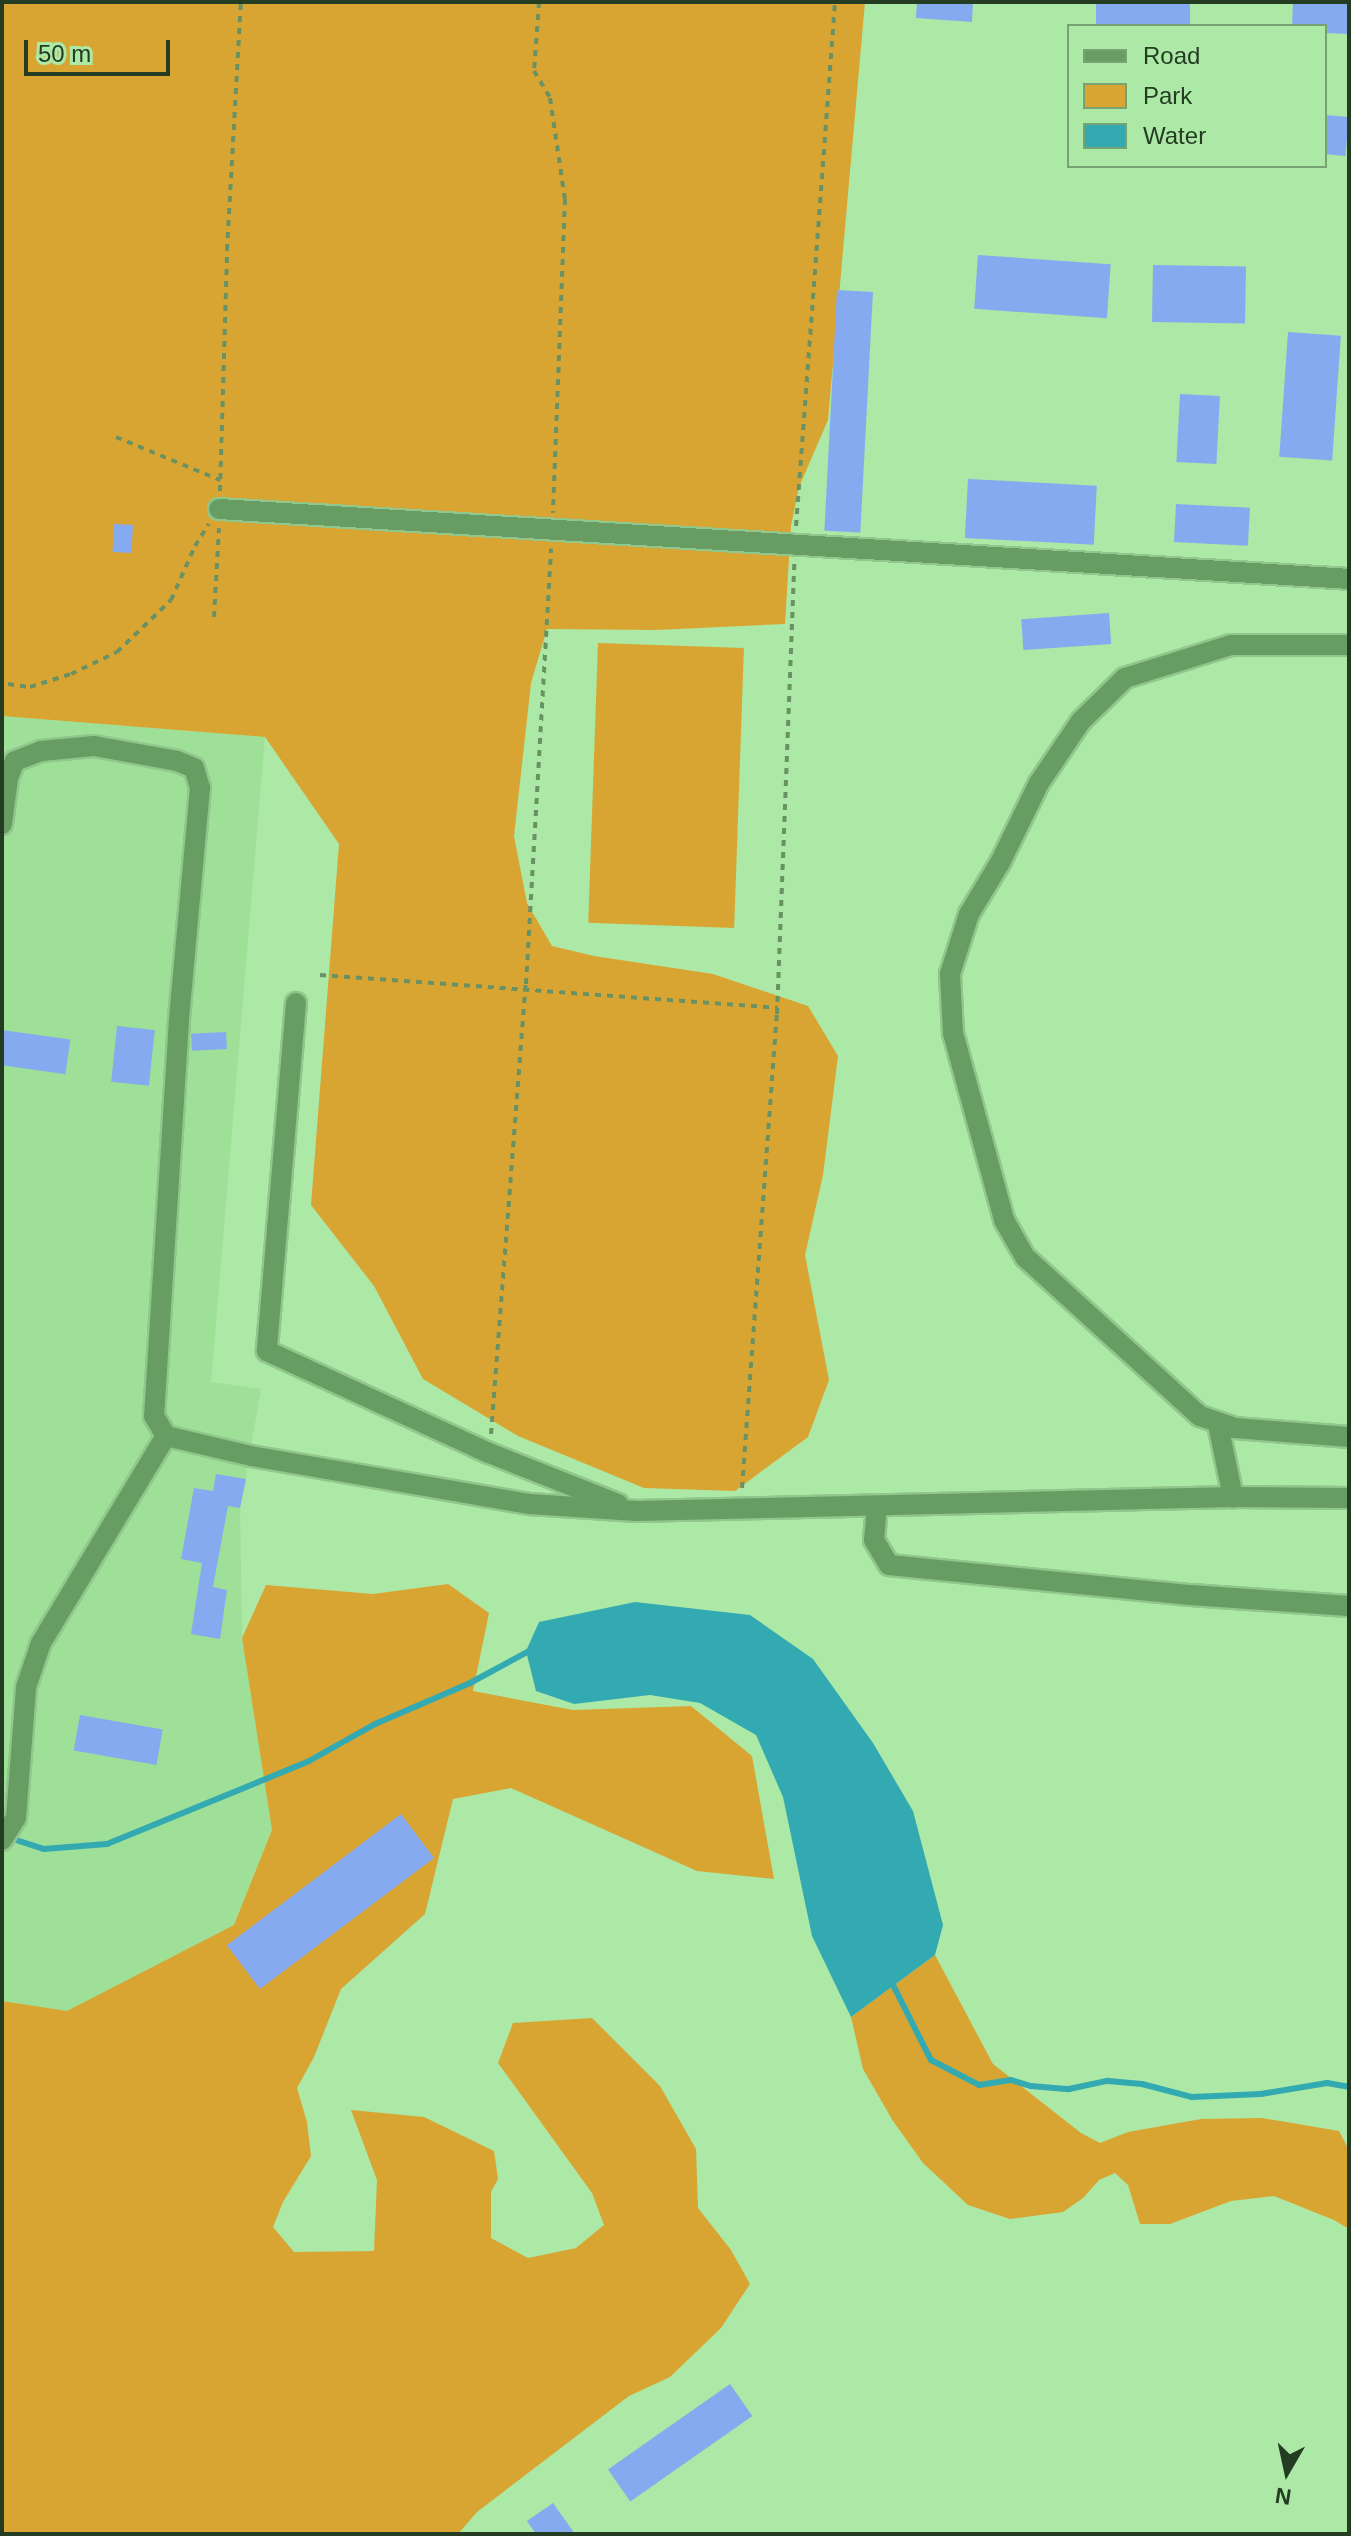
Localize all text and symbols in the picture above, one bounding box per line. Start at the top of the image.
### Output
scale bar [28,24,174,74]
legend [1067,24,1327,168]
text: 50 m [38,40,91,67]
text: Road [1143,42,1200,69]
text: Park [1143,82,1192,109]
text: Water [1143,122,1206,149]
north arrow [1247,2432,1327,2512]
text: N [1273,2483,1293,2510]

